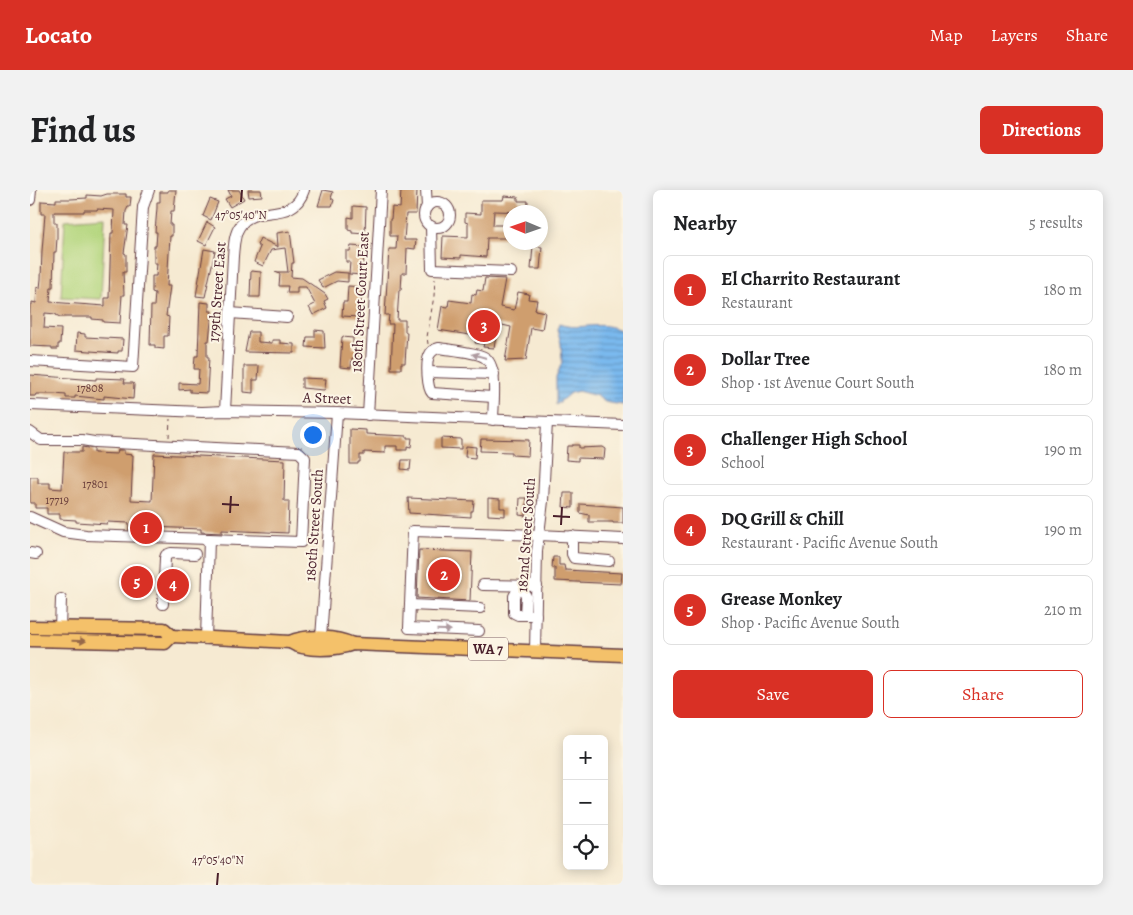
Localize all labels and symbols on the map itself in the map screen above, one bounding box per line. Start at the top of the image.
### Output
north arrow [503,205,548,250]
text: 47°05'40"N [215,207,267,223]
street label: 180th Street Court East [346,231,374,373]
street label: 179th Street East [204,241,230,343]
pin: 3 [468,307,500,345]
one-way arrow [471,352,486,360]
house number: 17808 [76,380,104,396]
street label: A Street [301,387,352,409]
your location [300,422,326,448]
street label: 180th Street South [300,468,328,582]
house number: 17801 [82,476,108,492]
street label: 182nd Street South [512,477,540,593]
house number: 17719 [45,492,69,508]
pin: 1 [130,509,162,547]
pin: 2 [428,556,460,594]
pin: 5 [121,563,153,601]
pin: 4 [157,566,189,604]
one-way arrow [436,626,452,634]
one-way arrow [71,638,87,646]
road number: WA 7 [468,638,508,660]
text: 47°05'40"N [192,852,244,868]

